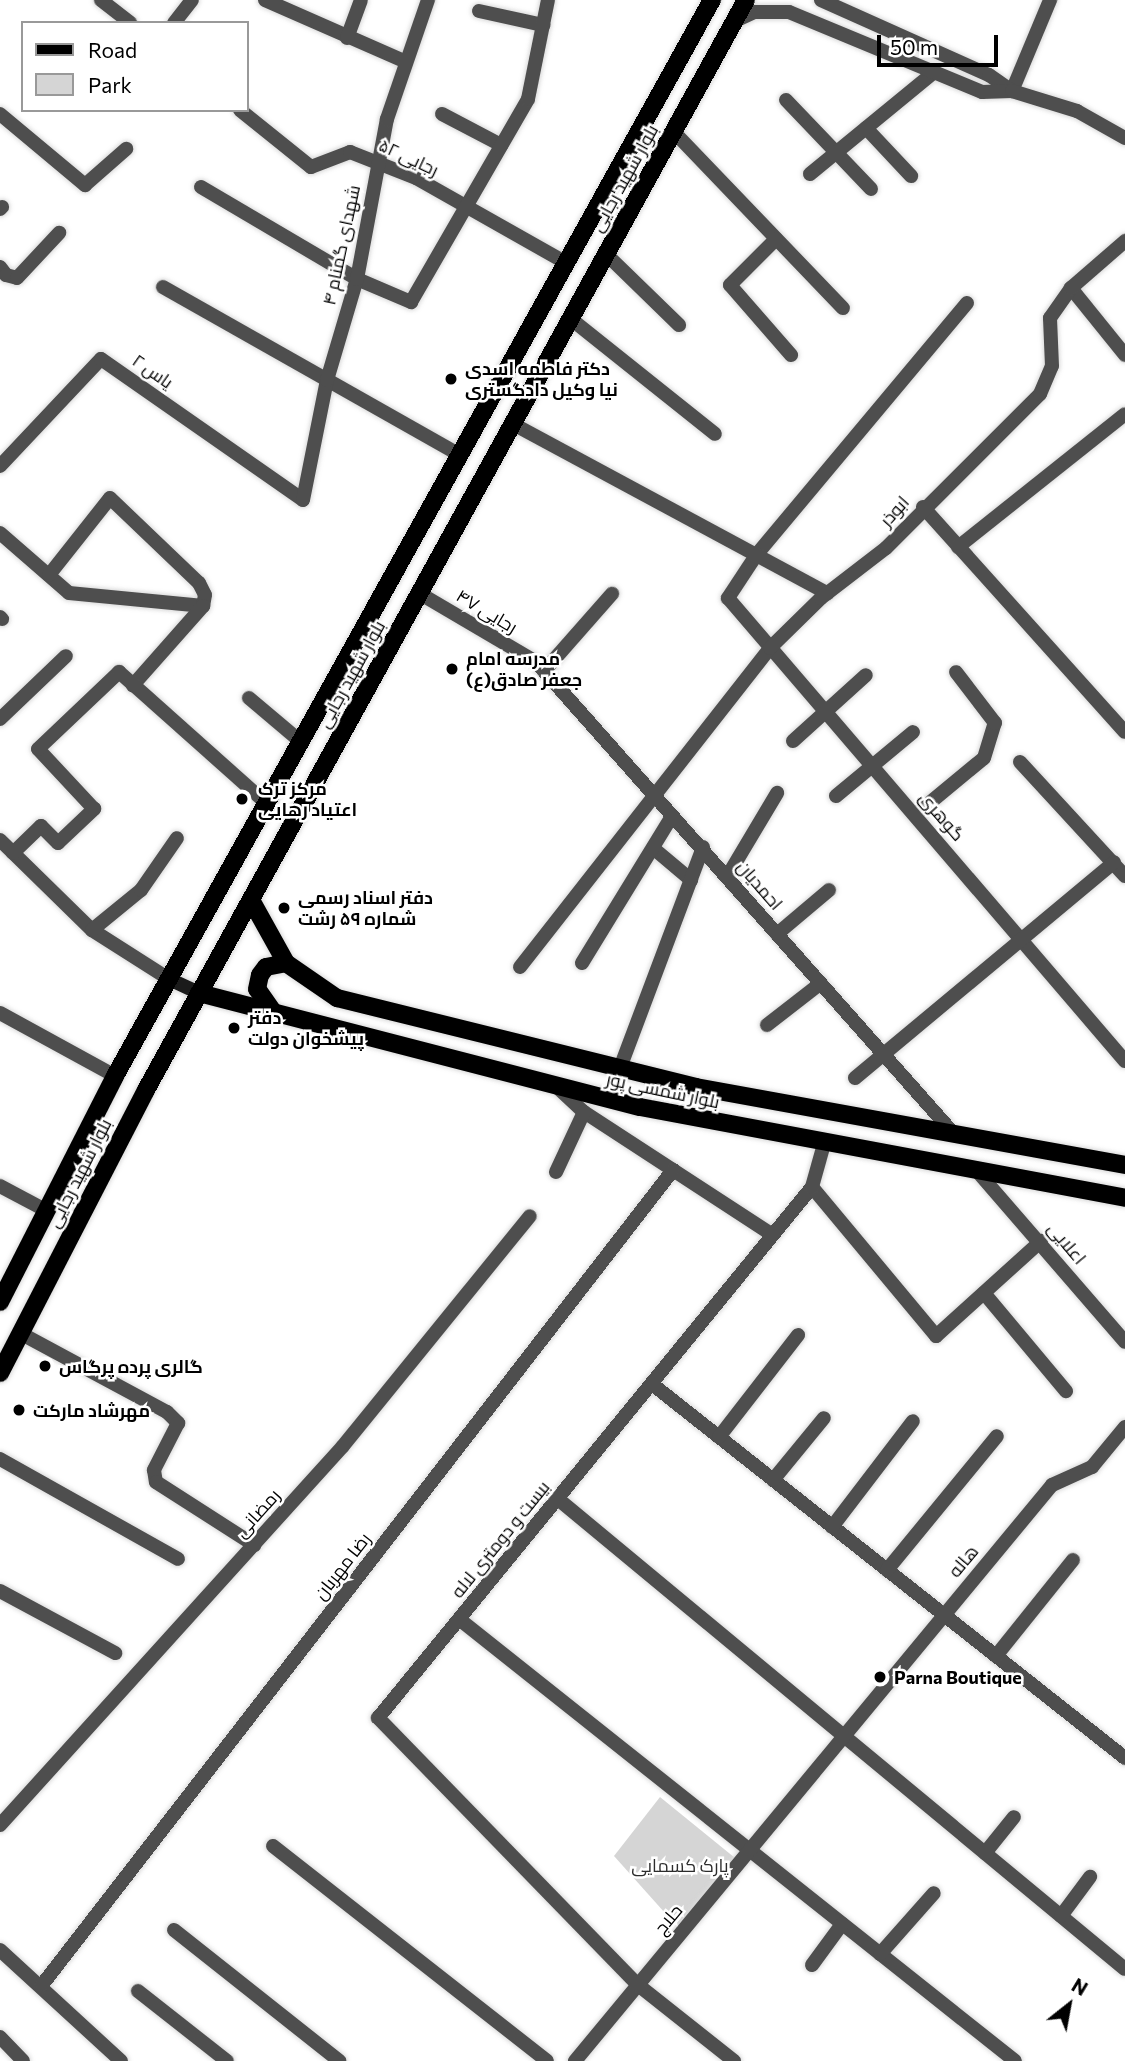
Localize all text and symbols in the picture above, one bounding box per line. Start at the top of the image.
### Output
legend [21,21,248,112]
scale bar [880,21,1001,65]
text: 50 m [890,34,938,59]
text: Road [88,37,137,62]
text: Park [88,72,132,97]
street label: بلوار شهید رجایی [586,120,662,236]
street label: رجایی ۵۲ [376,134,442,180]
street label: شهدای گمنام ۴ [318,183,364,307]
street label: یاس ۲ [128,349,178,393]
place label: دکتر فاطمه اسدی نیا وکیل دادگستری [465,358,618,400]
marker: دکتر فاطمه اسدی نیا وکیل دادگستری [443,371,459,387]
street label: ابوذر [875,491,913,531]
street label: رجایی ۴۷ [453,584,521,638]
street label: بلوار شهید رجایی [313,616,389,732]
place label: مدرسه امام جعفر صادق(ع) [466,648,582,690]
marker: مدرسه امام جعفر صادق(ع) [444,661,460,677]
place label: مرکز ترک اعتیاد رهایی [258,778,357,820]
street label: گوهری [915,787,969,845]
marker: مرکز ترک اعتیاد رهایی [232,789,252,809]
street label: احمدیان [733,856,787,914]
place label: دفتر اسناد رسمی شماره ۵۹ رشت [298,887,433,930]
marker: دفتر اسناد رسمی شماره ۵۹ رشت [276,900,292,916]
place label: دفتر پیشخوان دولت [248,1007,364,1050]
marker: دفتر پیشخوان دولت [226,1020,242,1036]
street label: بلوار شمسی پور [604,1067,722,1113]
street label: بلوار شهید رجایی [42,1115,116,1231]
street label: اعلایی [1043,1218,1091,1268]
place label: گالری پرده پرگاس [59,1355,203,1377]
marker: گالری پرده پرگاس [37,1358,53,1374]
place label: مهرشاد مارکت [33,1399,150,1421]
marker: مهرشاد مارکت [11,1402,27,1418]
street label: بیست و دومتری لاله [446,1476,554,1602]
street label: رمضانی [230,1484,284,1542]
street label: رضا مهربان [309,1528,375,1604]
street label: هاله [943,1541,983,1581]
place label: Parna Boutique [894,1666,1022,1688]
marker: Parna Boutique [872,1669,888,1685]
park label: پارک کسمایی [631,1854,729,1876]
street label: حلاج [649,1900,687,1938]
north arrow [1034,1970,1104,2040]
text: N [1068,1973,1092,2000]

